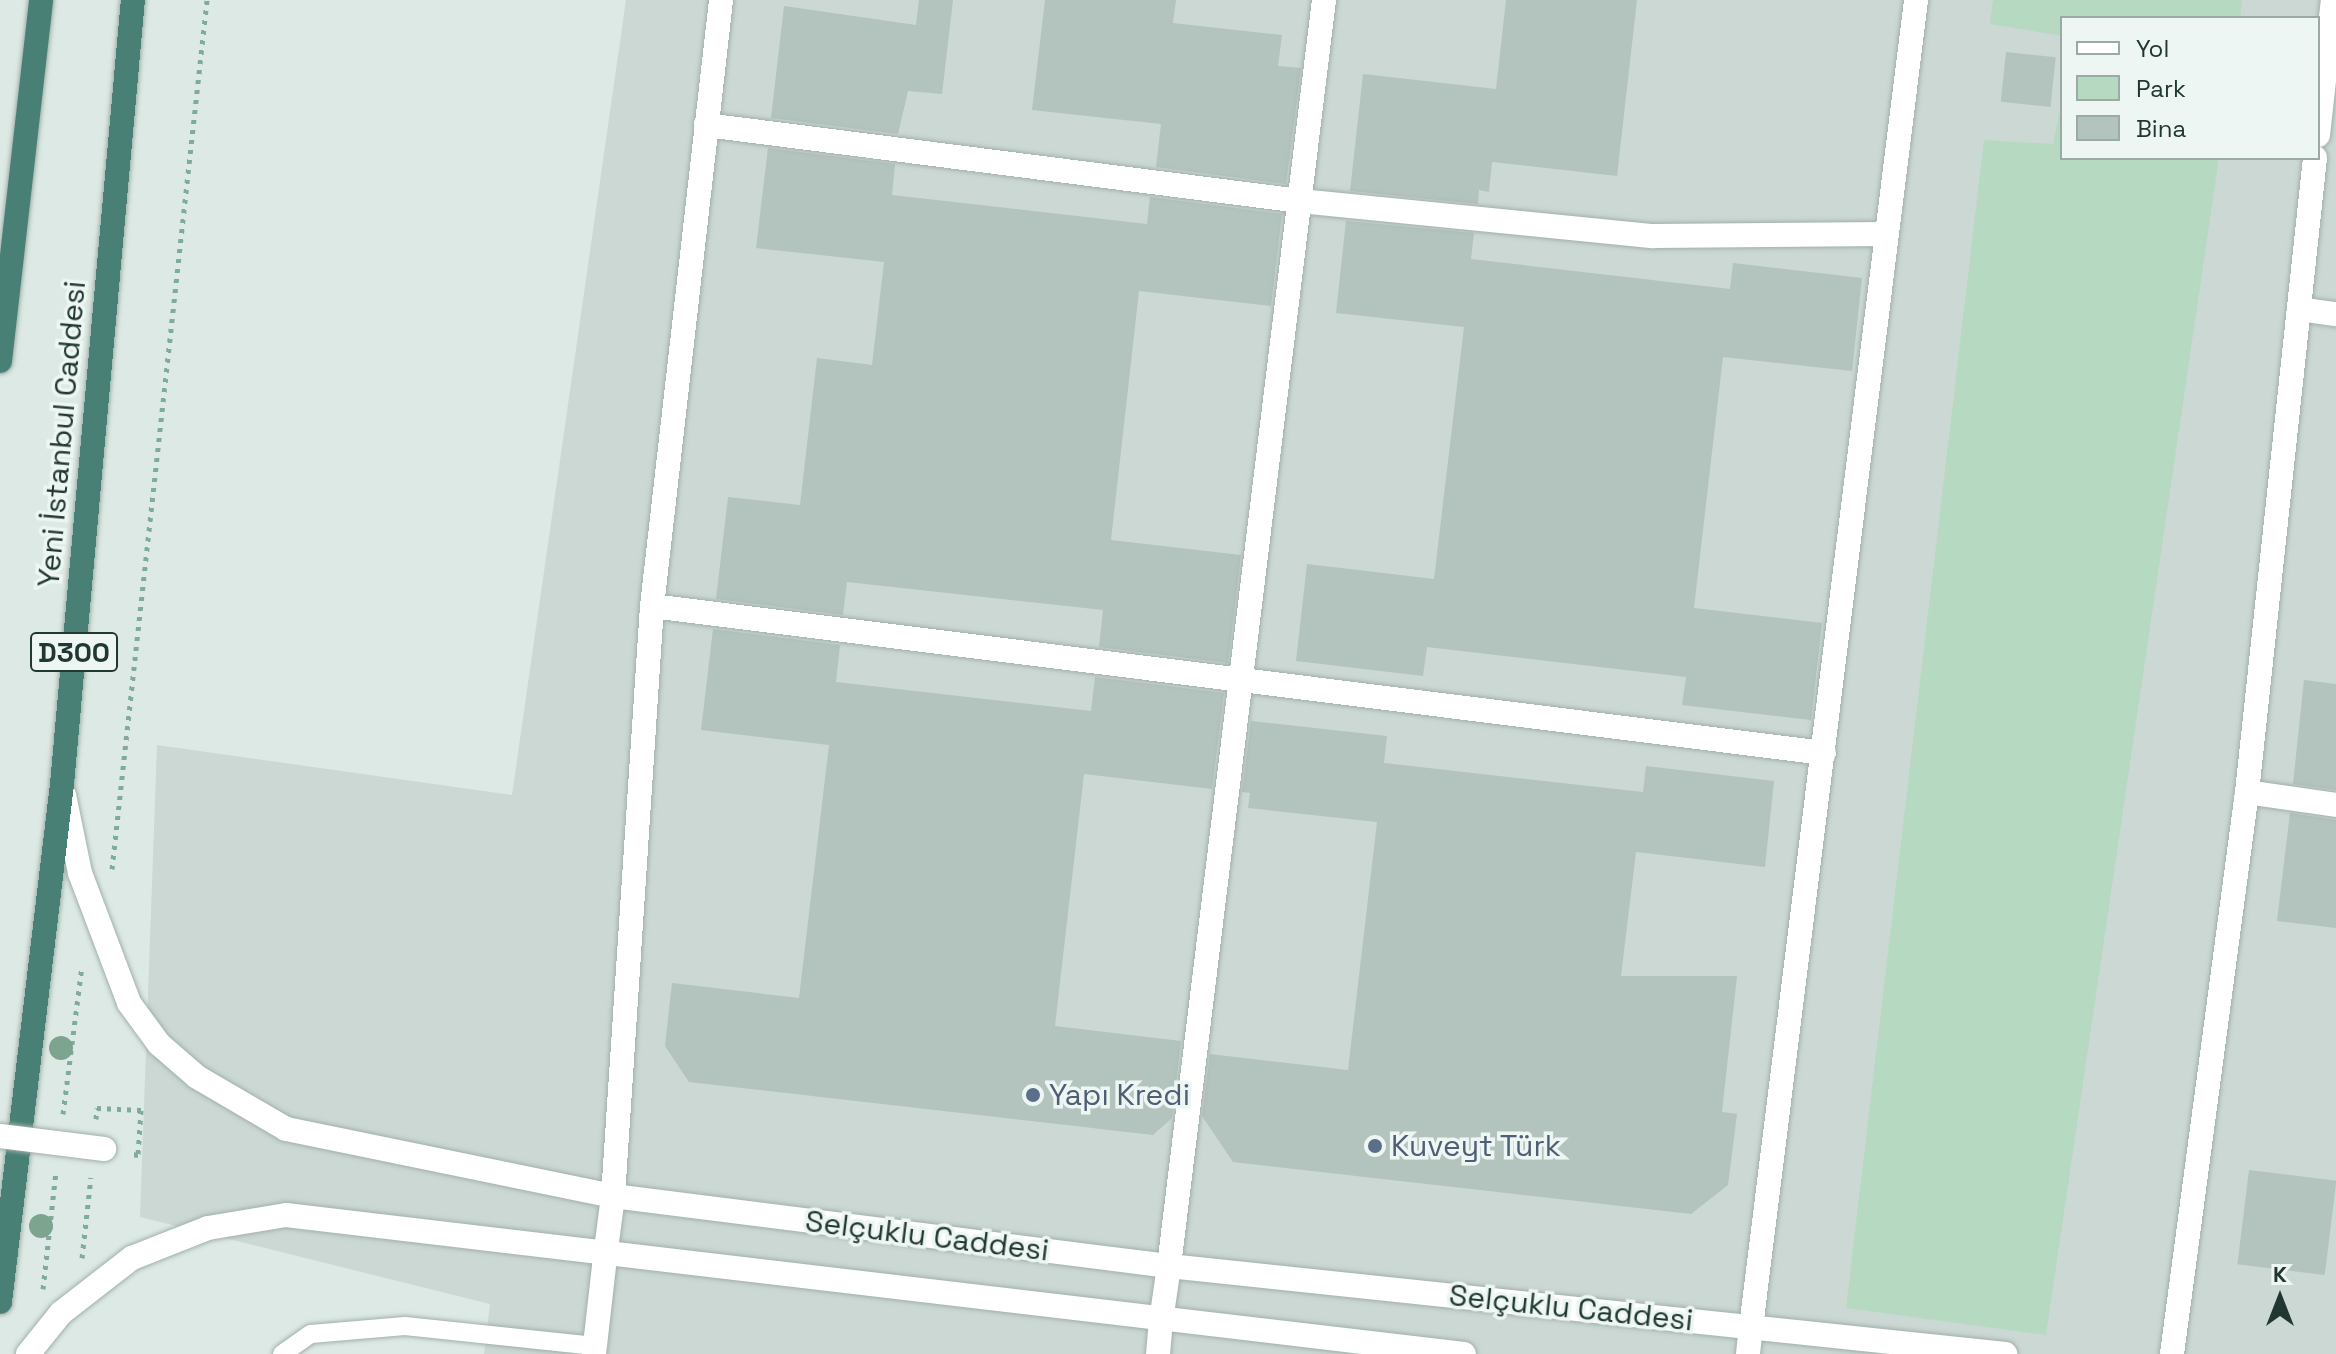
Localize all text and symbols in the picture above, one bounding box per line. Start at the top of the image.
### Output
legend [2060,16,2320,160]
text: Yol [2136,33,2169,64]
text: Park [2136,73,2186,104]
text: Bina [2136,113,2186,144]
street label: Yeni İstanbul Caddesi [31,279,93,589]
road number: D300 [30,628,118,676]
place label: Yapı Kredi [1049,1077,1190,1113]
marker: Yapı Kredi [1024,1086,1042,1104]
place label: Kuveyt Türk [1391,1128,1562,1164]
marker: Kuveyt Türk [1366,1137,1384,1155]
street label: Selçuklu Caddesi [803,1203,1051,1269]
north arrow [2240,1258,2320,1338]
text: K [2273,1260,2287,1288]
street label: Selçuklu Caddesi [1447,1277,1695,1339]

